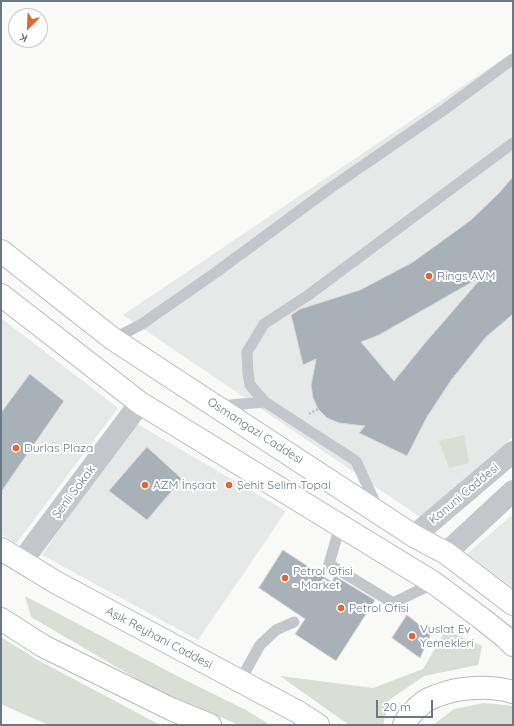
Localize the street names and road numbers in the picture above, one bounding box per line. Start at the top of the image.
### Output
street label: Osmangazi Caddesi [205,395,305,467]
street label: Kanuni Caddesi [426,461,502,527]
street label: Şenli Sokak [49,462,99,522]
street label: Aşık Reyhani Caddesi [103,604,215,672]

